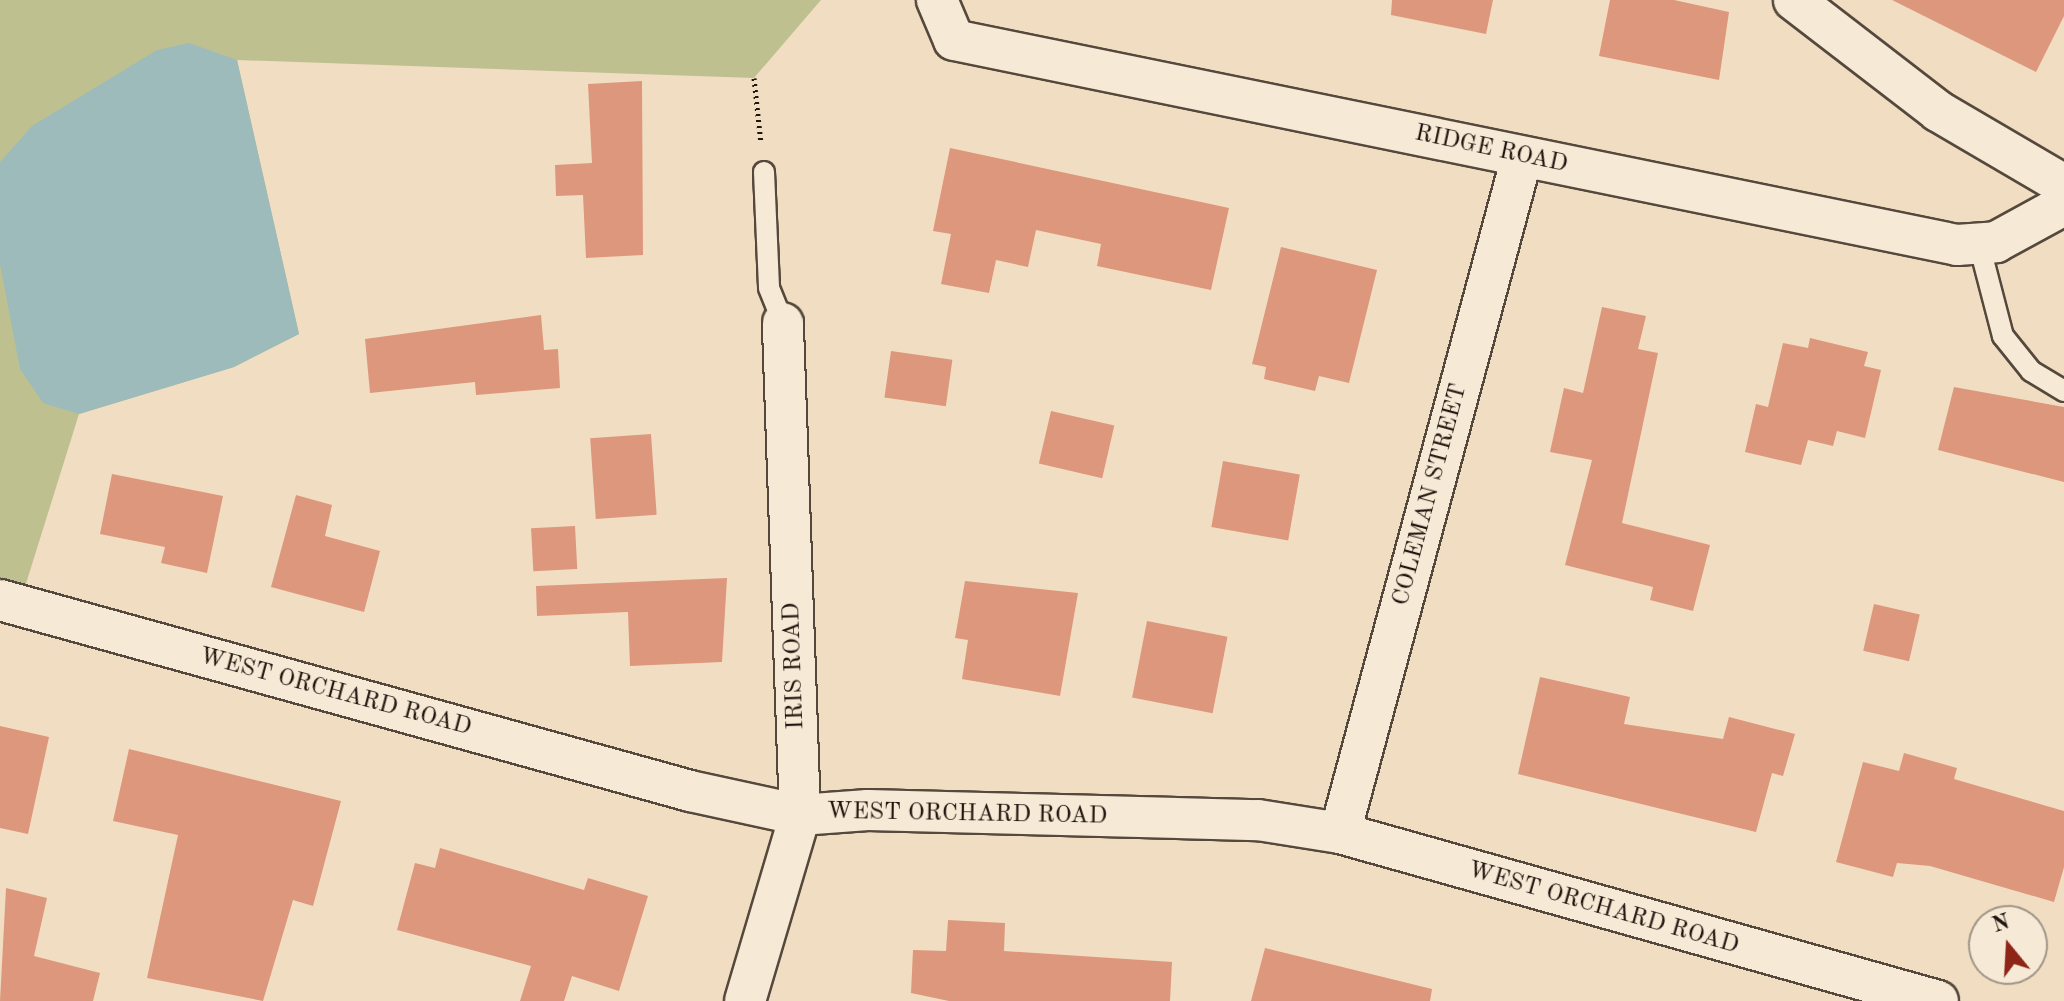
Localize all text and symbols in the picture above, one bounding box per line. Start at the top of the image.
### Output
street label: RIDGE ROAD [1412,120,1570,180]
street label: COLEMAN STREET [1388,381,1474,609]
street label: IRIS ROAD [778,602,812,730]
street label: WEST ORCHARD ROAD [196,643,474,743]
street label: WEST ORCHARD ROAD [827,798,1107,832]
street label: WEST ORCHARD ROAD [1464,857,1742,961]
north arrow [1968,905,2048,985]
text: N [1990,911,2013,937]

